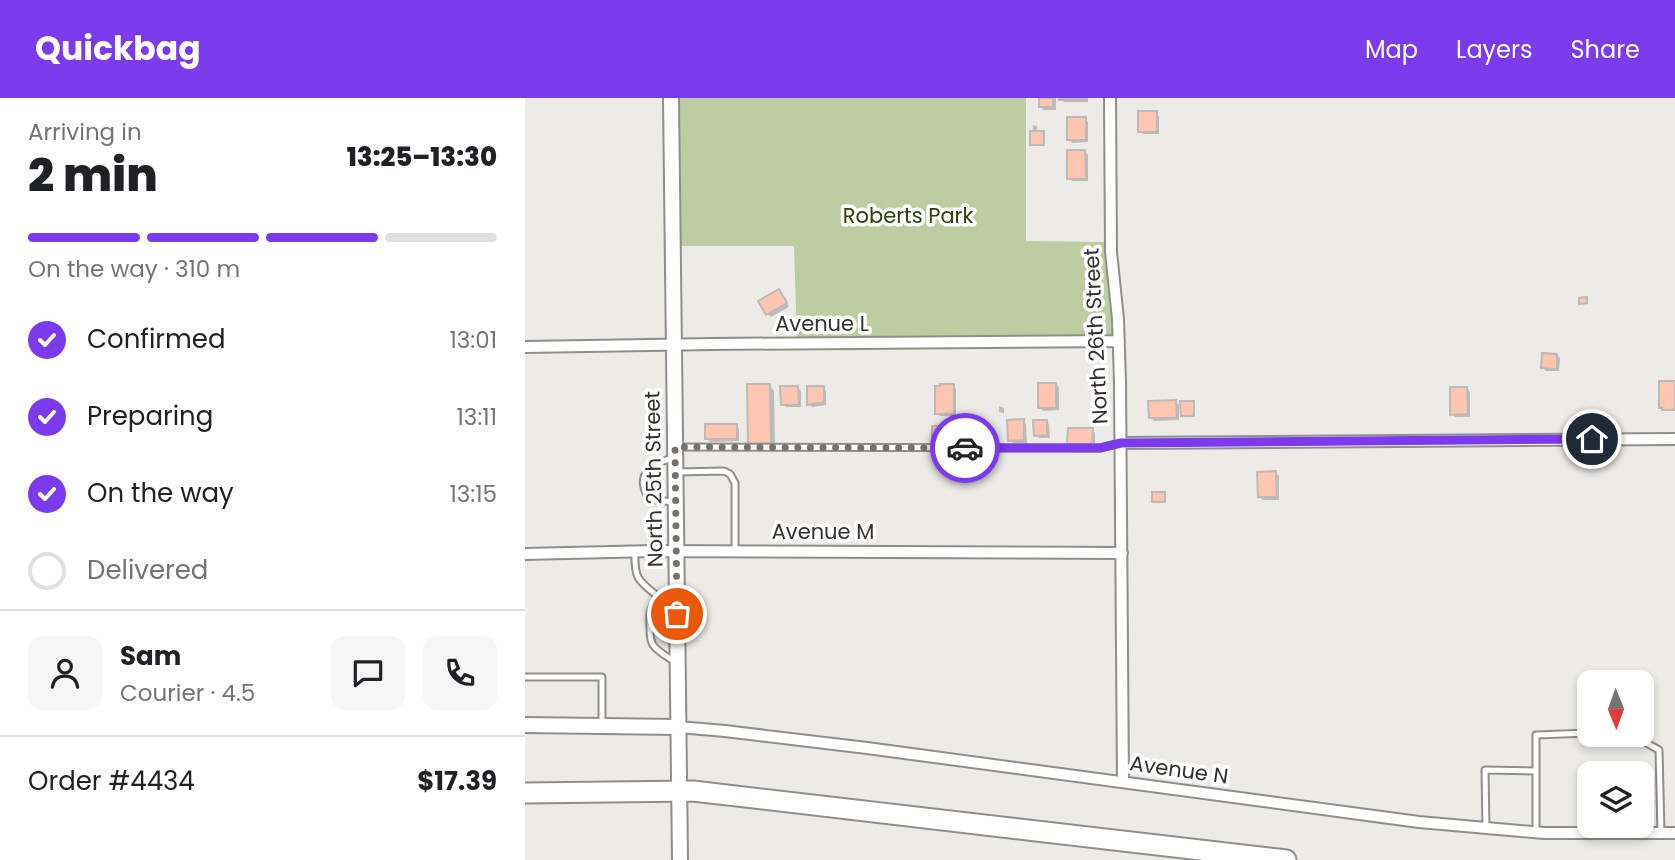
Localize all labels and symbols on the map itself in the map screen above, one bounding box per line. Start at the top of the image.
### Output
park label: Roberts Park [843,201,973,230]
street label: North 26th Street [1076,247,1115,425]
street label: Avenue L [775,309,869,338]
street label: North 25th Street [637,391,670,567]
pin [1562,409,1622,469]
courier [930,413,1000,483]
street label: Avenue M [772,517,874,546]
pin [647,584,707,644]
north arrow [1577,670,1654,747]
street label: Avenue N [1128,748,1230,791]

